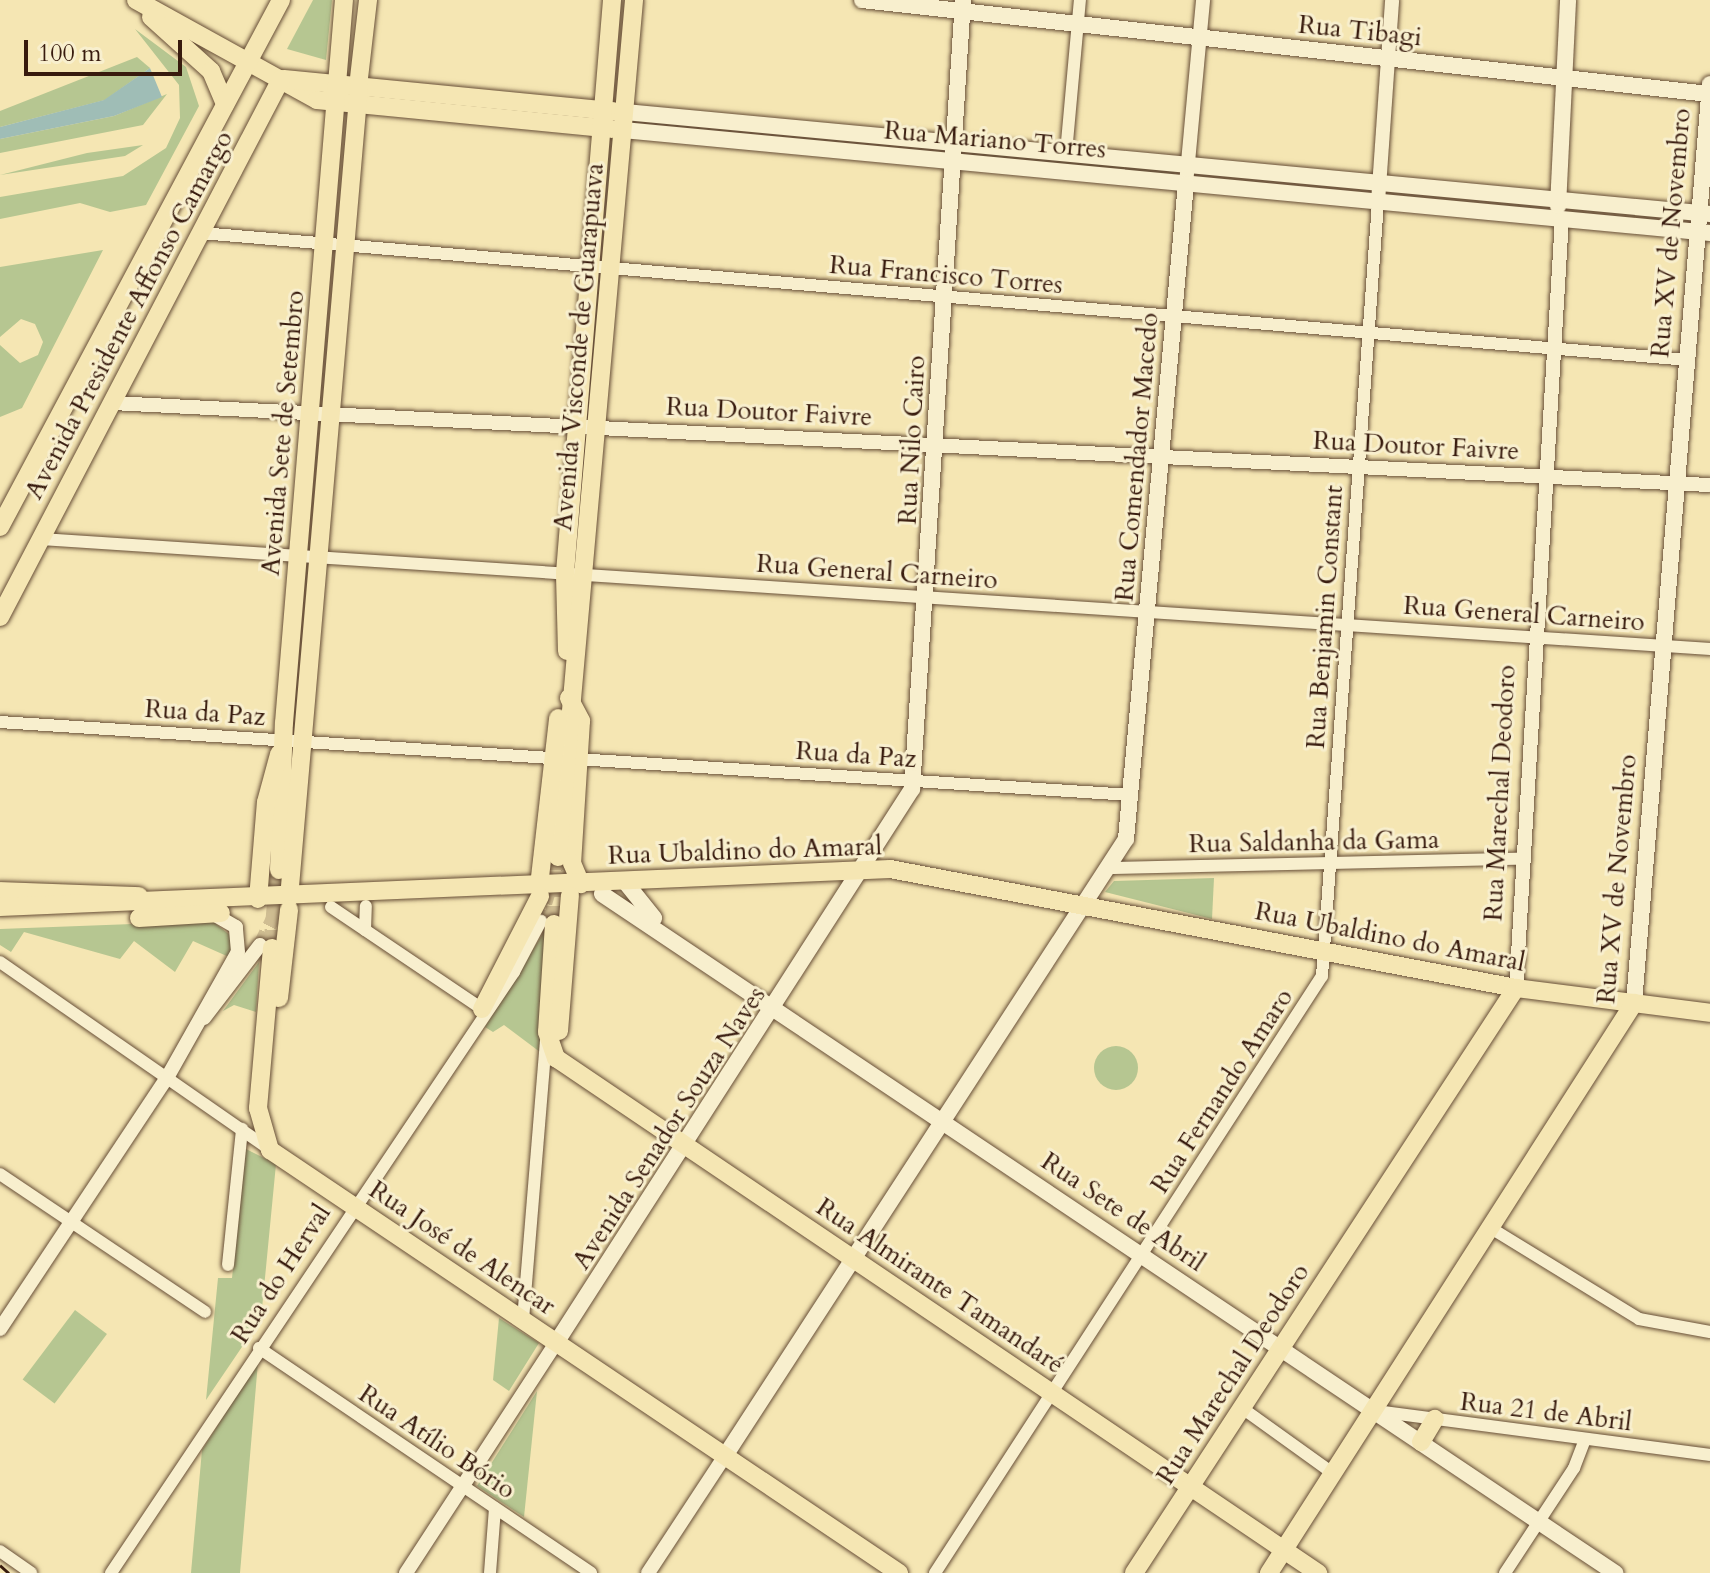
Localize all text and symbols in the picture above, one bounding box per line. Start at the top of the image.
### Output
street label: Rua Tibagi [1297,9,1423,53]
scale bar [28,24,186,74]
text: 100 m [38,37,102,70]
street label: Rua XV de Novembro [1645,107,1697,359]
street label: Rua Mariano Torres [883,115,1107,165]
street label: Avenida Presidente Affonso Camargo [18,125,240,505]
street label: Avenida Visconde de Guarapuava [547,162,611,532]
street label: Rua Francisco Torres [828,249,1064,301]
street label: Avenida Sete de Setembro [255,289,311,577]
street label: Rua Comendador Macedo [1109,311,1165,603]
street label: Rua Nilo Cairo [892,354,932,526]
street label: Rua Doutor Faivre [665,391,873,433]
street label: Rua Doutor Faivre [1312,425,1520,467]
street label: Rua Benjamin Constant [1300,484,1350,750]
street label: Rua General Carneiro [755,548,999,596]
street label: Rua General Carneiro [1402,590,1646,638]
street label: Rua Marechal Deodoro [1478,664,1522,922]
street label: Rua da Paz [144,693,266,733]
street label: Rua da Paz [795,735,917,775]
street label: Rua XV de Novembro [1591,753,1643,1005]
street label: Rua Saldanha da Gama [1188,824,1440,860]
street label: Rua Ubaldino do Amaral [607,831,883,871]
street label: Rua Ubaldino do Amaral [1252,896,1528,978]
street label: Avenida Senador Souza Naves [566,981,772,1275]
street label: Rua Fernando Amaro [1144,983,1300,1199]
street label: Rua Sete de Abril [1035,1146,1211,1278]
street label: Rua José de Alencar [363,1174,561,1322]
street label: Rua Almirante Tamandaré [810,1191,1070,1381]
street label: Rua do Herval [225,1199,337,1349]
street label: Rua Marechal Deodoro [1150,1258,1316,1490]
street label: Rua Atílio Bório [353,1378,521,1506]
street label: Rua 21 de Abril [1458,1386,1634,1438]

